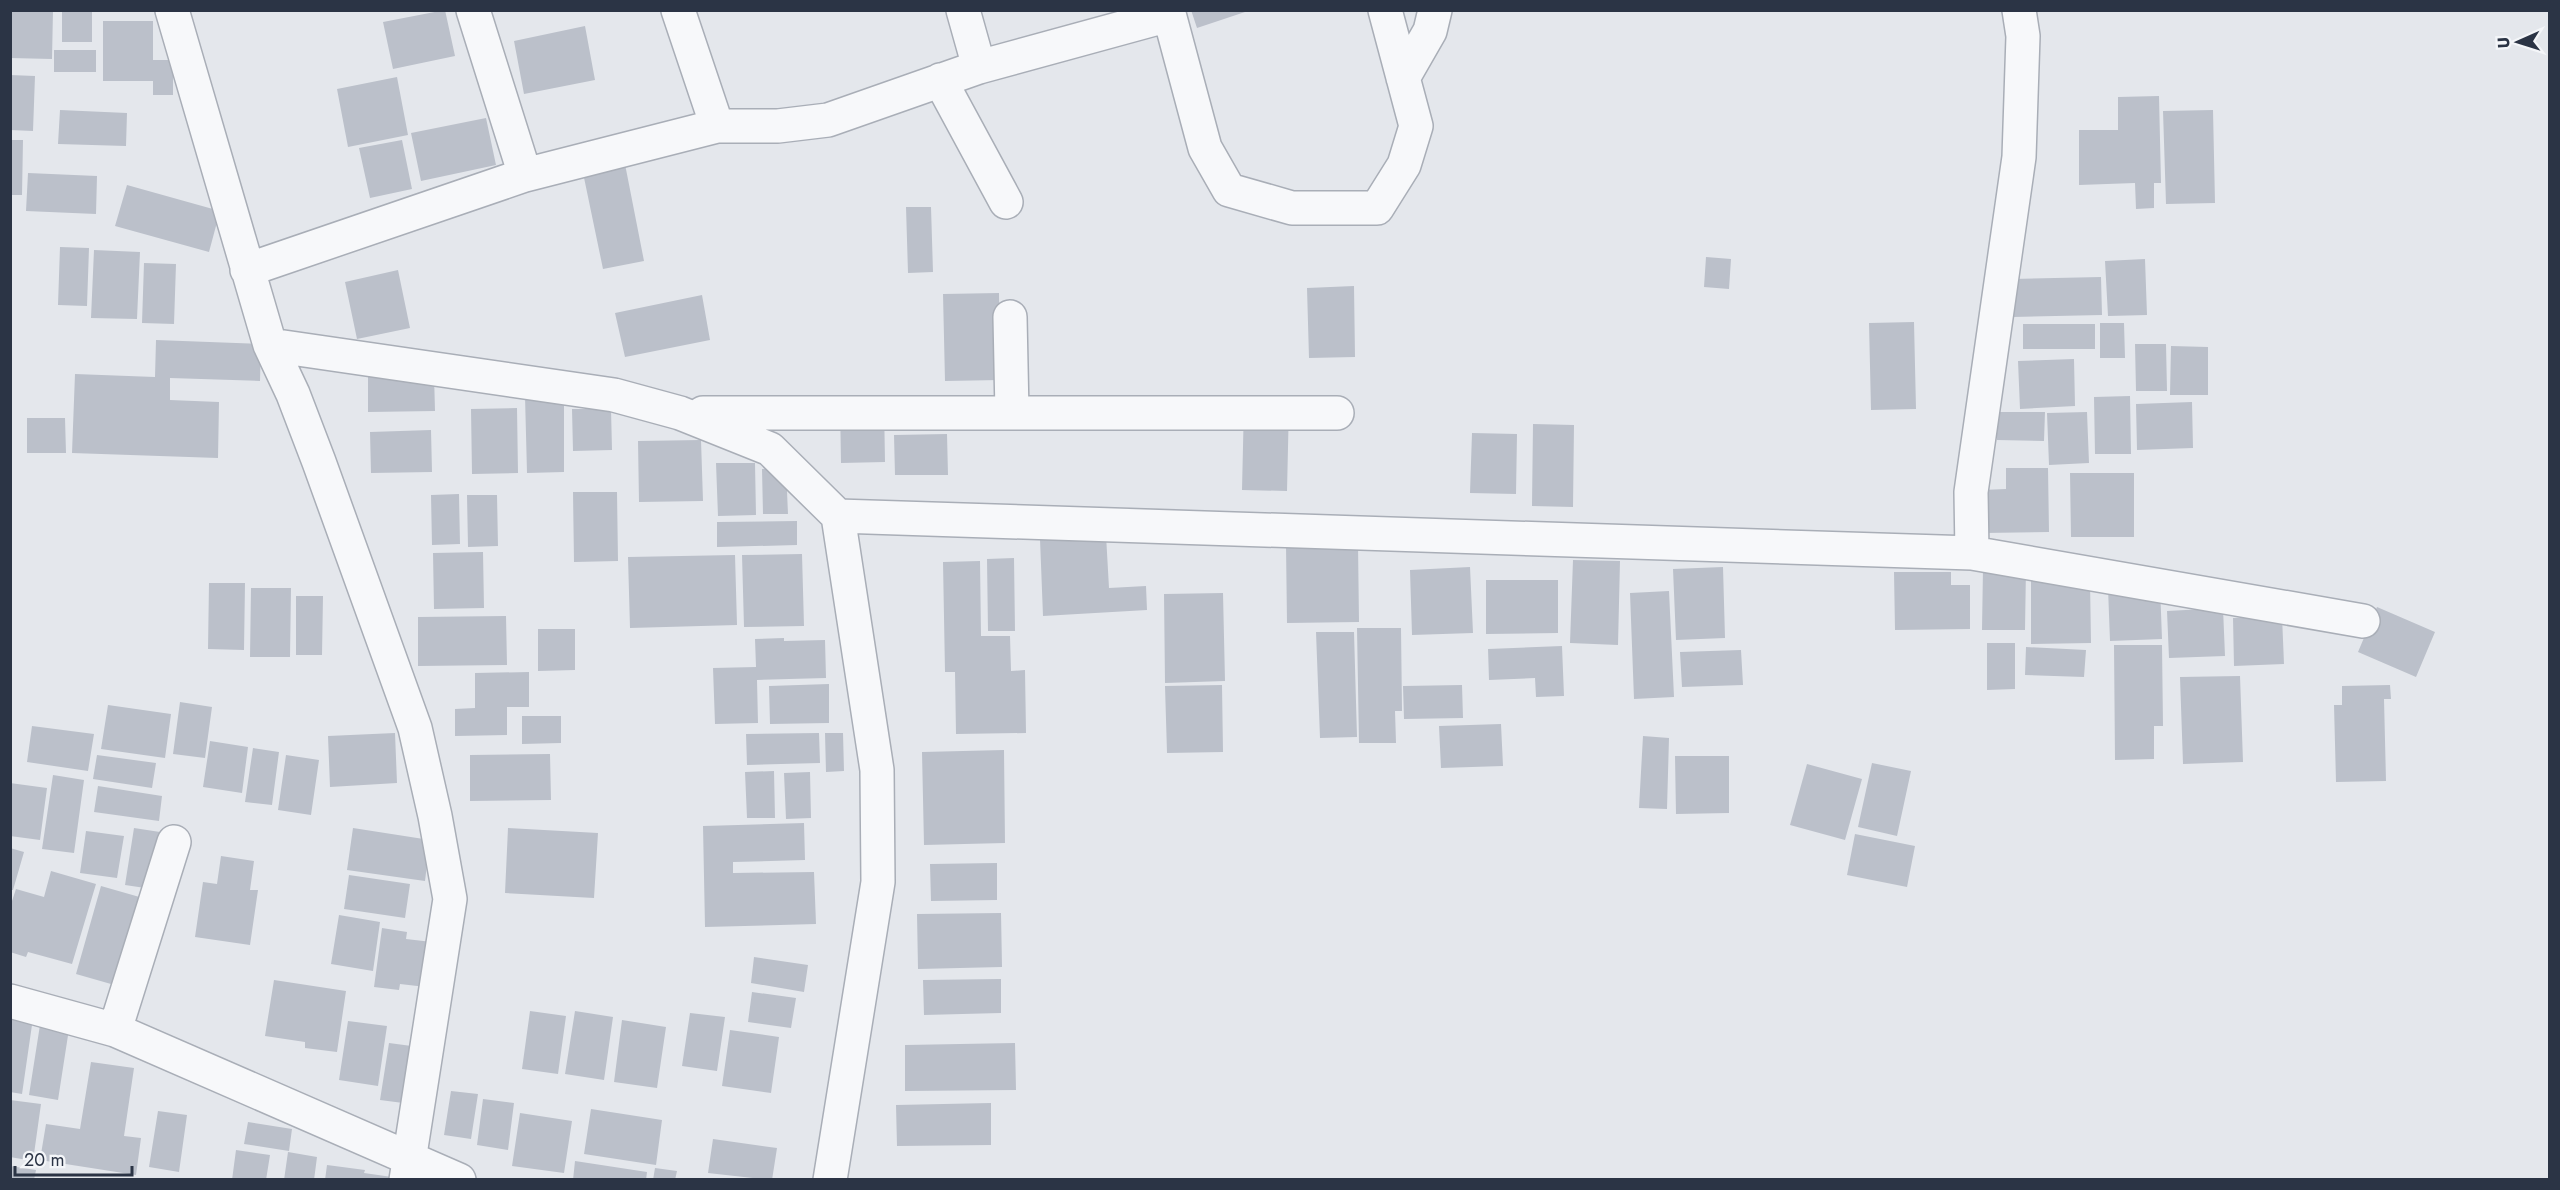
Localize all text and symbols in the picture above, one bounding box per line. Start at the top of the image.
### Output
north arrow [2488,12,2548,72]
text: U [2492,37,2515,49]
scale bar [15,1139,132,1177]
text: 20 m [24,1147,64,1173]

